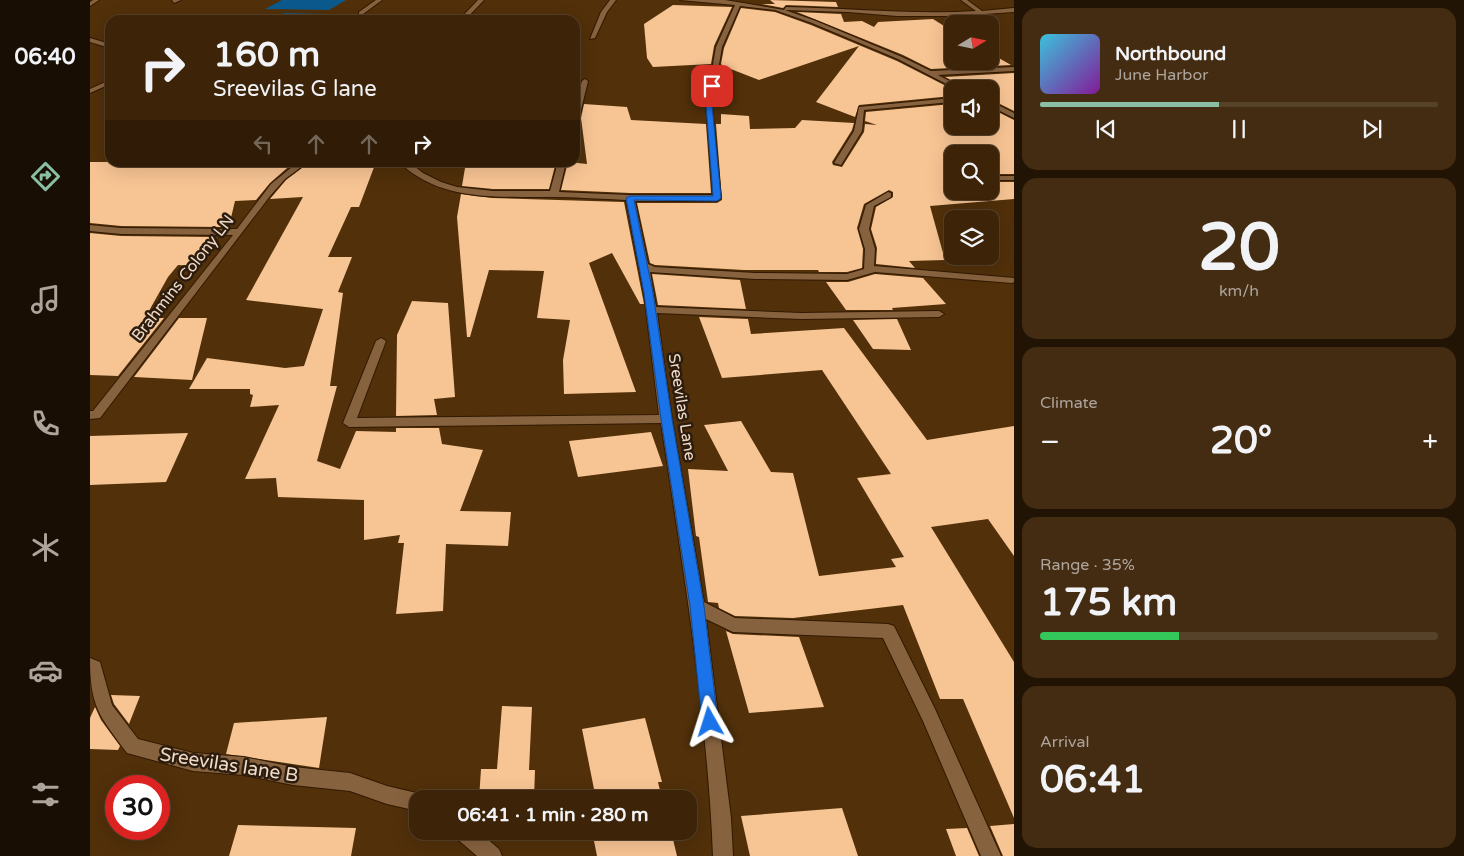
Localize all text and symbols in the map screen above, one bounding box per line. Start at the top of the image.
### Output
north arrow [944,15,999,70]
map controls [944,15,999,265]
text: 160 m [213,34,320,76]
icon: right [130,35,195,100]
text: Northbound [1115,43,1226,65]
text: 06:40 [15,44,75,70]
pin [691,65,733,107]
text: June Harbor [1115,65,1208,85]
icon: arrive [698,72,726,100]
text: Sreevilas G lane [213,76,377,102]
button: sound [944,80,999,135]
icon: previous [1092,115,1120,143]
icon: pause [1225,115,1253,143]
icon: next [1358,115,1386,143]
icon: left [249,130,277,158]
icon: ahead [302,130,330,158]
icon: ahead [355,130,383,158]
icon: right [408,130,436,158]
button: search [944,145,999,200]
icon: directions [28,159,63,194]
text: 20 [1198,209,1280,288]
button: layers [944,210,999,265]
street label: Brahmins Colony LN [127,211,239,345]
text: km/h [1219,281,1259,301]
icon: music [28,282,63,317]
street label: Sreevilas Lane [664,352,700,462]
text: Climate [1040,393,1098,413]
icon: phone [28,406,63,441]
text: 20° [1210,418,1272,464]
text: − [1040,425,1060,459]
text: + [1422,425,1438,459]
icon: climate [28,530,63,565]
text: Range · 35% [1040,555,1135,575]
text: 175 km [1040,580,1177,626]
icon: car [28,653,63,688]
position arrow [683,695,735,747]
text: Arrival [1040,732,1089,752]
street label: Sreevilas lane B [158,743,300,787]
text: 06:41 [1040,757,1145,803]
speed limit sign: 30 [105,775,170,840]
icon: filters [28,777,63,812]
text: 06:41 · 1 min · 280 m [457,804,649,826]

